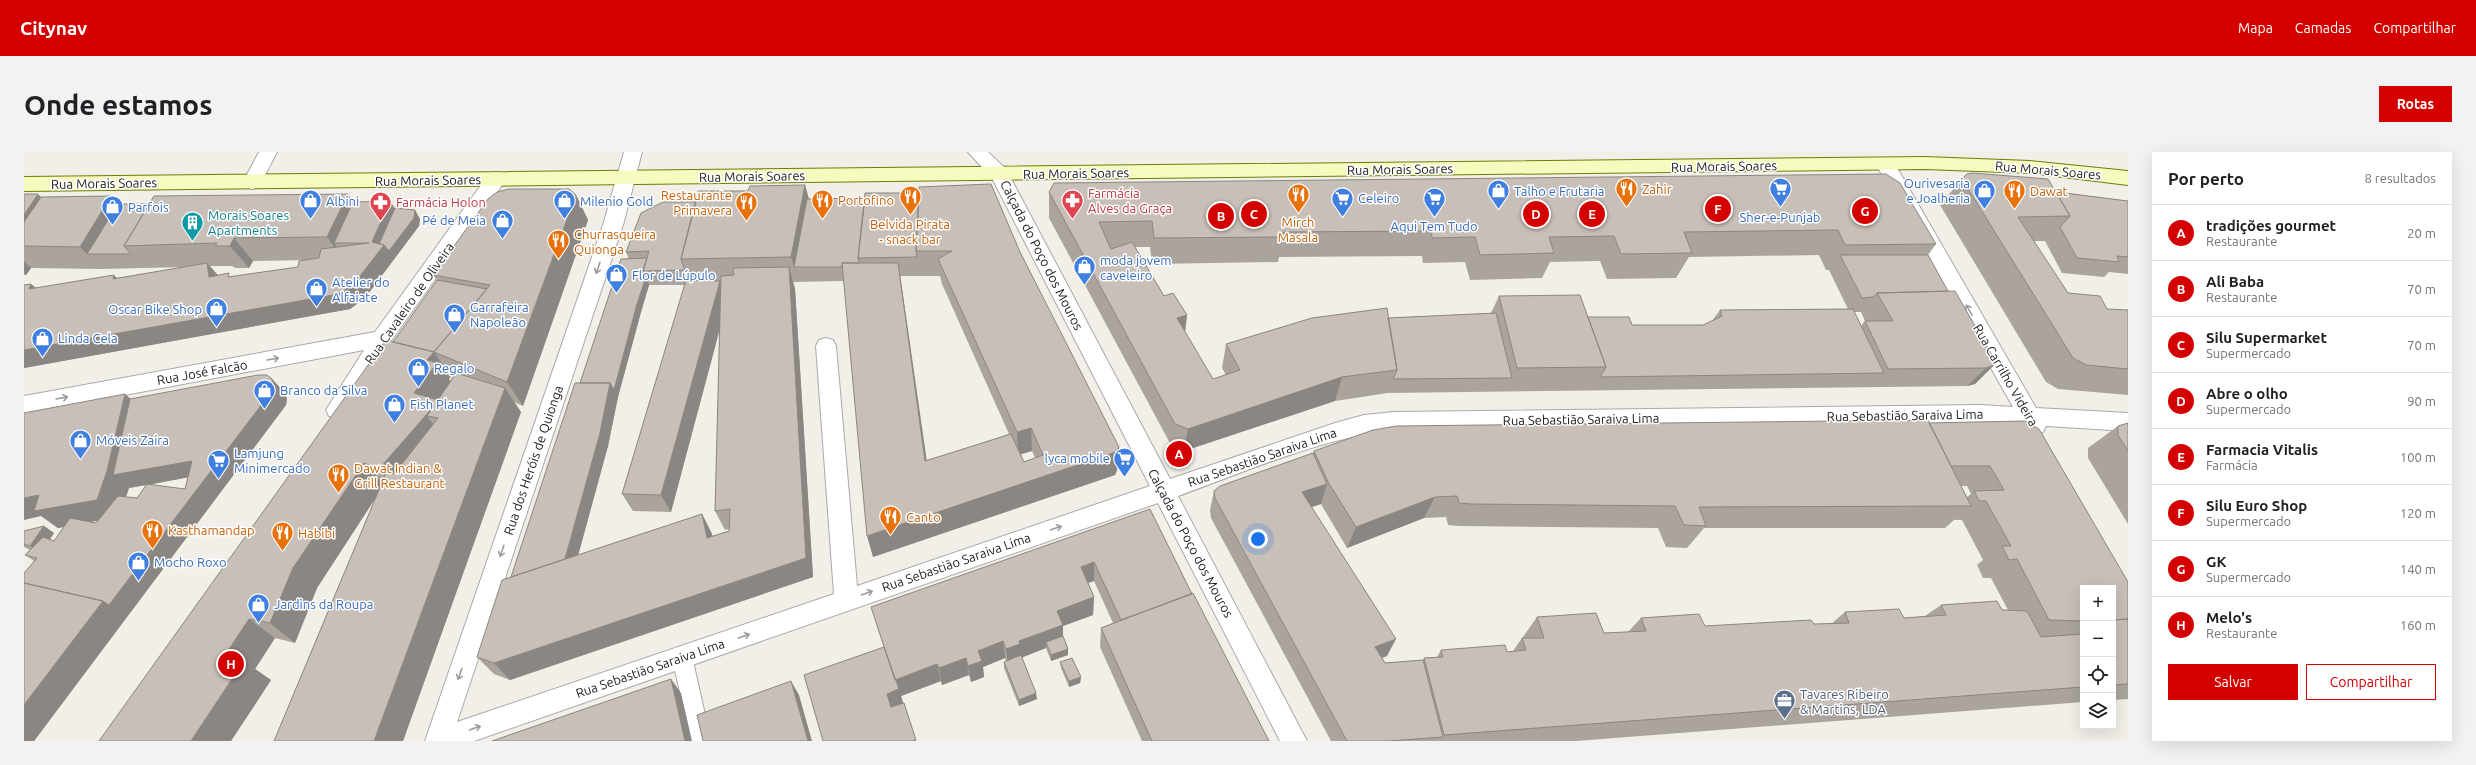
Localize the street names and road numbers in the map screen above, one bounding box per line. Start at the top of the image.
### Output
street label: Rua Morais Soares [1671,158,1778,174]
street label: Rua Morais Soares [1994,158,2102,182]
street label: Rua Morais Soares [1347,161,1454,177]
street label: Rua Morais Soares [1023,165,1130,181]
street label: Rua Morais Soares [699,168,806,184]
street label: Rua Morais Soares [375,172,482,188]
street label: Rua Morais Soares [51,175,158,191]
street label: Calçada do Poço dos Mouros [998,178,1086,333]
street label: Rua Cavaleiro de Oliveira [362,240,456,366]
street label: Rua Carrilho Videira [1971,321,2041,429]
street label: Rua José Falcão [156,357,248,387]
street label: Rua dos Heróis de Quionga [501,383,566,537]
street label: Rua Sebastião Saraiva Lima [1827,407,1983,423]
street label: Rua Sebastião Saraiva Lima [1503,411,1659,427]
street label: Rua Sebastião Saraiva Lima [1186,425,1338,489]
street label: Calçada do Poço dos Mouros [1146,466,1236,620]
street label: Rua Sebastião Saraiva Lima [880,530,1032,594]
street label: Rua Sebastião Saraiva Lima [574,636,726,700]

